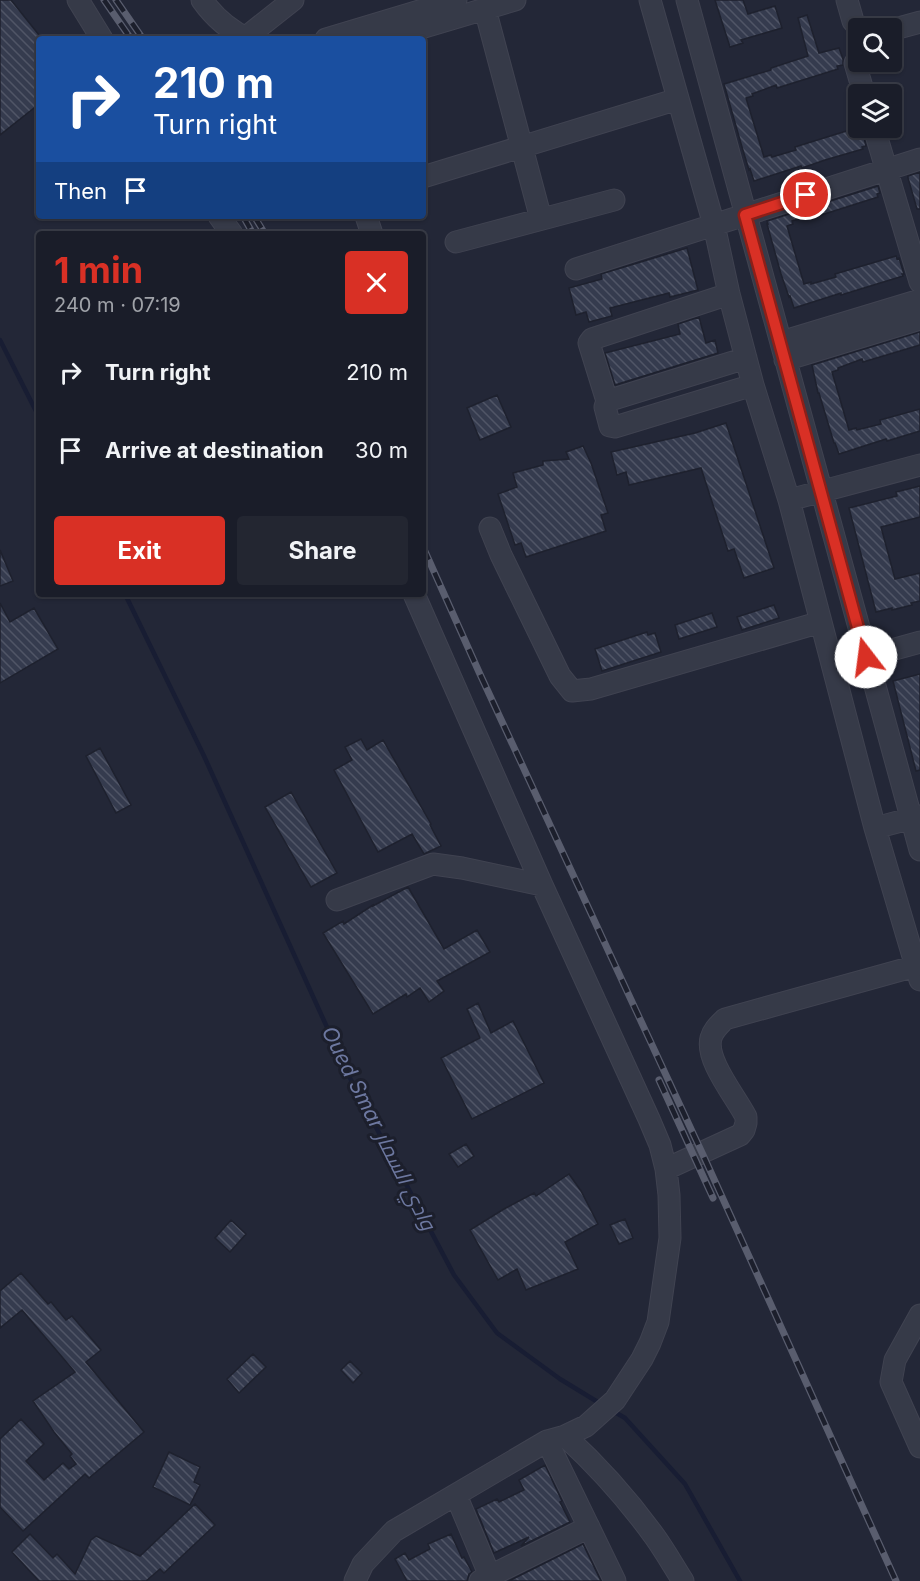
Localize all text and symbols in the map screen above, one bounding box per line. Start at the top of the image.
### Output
map controls [848,18,902,138]
button: search [848,18,902,72]
text: 210 m [153,57,274,108]
icon: right [54,60,132,138]
button: layers [848,84,902,138]
text: Turn right [153,108,277,141]
pin [780,169,831,220]
icon: arrive [119,174,152,207]
text: Then [54,178,107,204]
icon: arrive [789,178,822,211]
text: 1 min [54,248,143,292]
button: close [345,251,408,314]
text: 240 m · 07:19 [54,293,181,317]
icon: right [54,356,87,389]
text: Turn right [105,359,211,385]
text: 210 m [346,359,408,385]
icon: arrive [54,434,87,467]
text: Arrive at destination [105,437,324,463]
text: 30 m [355,437,408,463]
button: Exit [54,516,225,585]
button: Share [237,516,408,585]
position arrow [834,625,898,689]
water label: Oued Smar وادي السمار [312,1022,442,1238]

